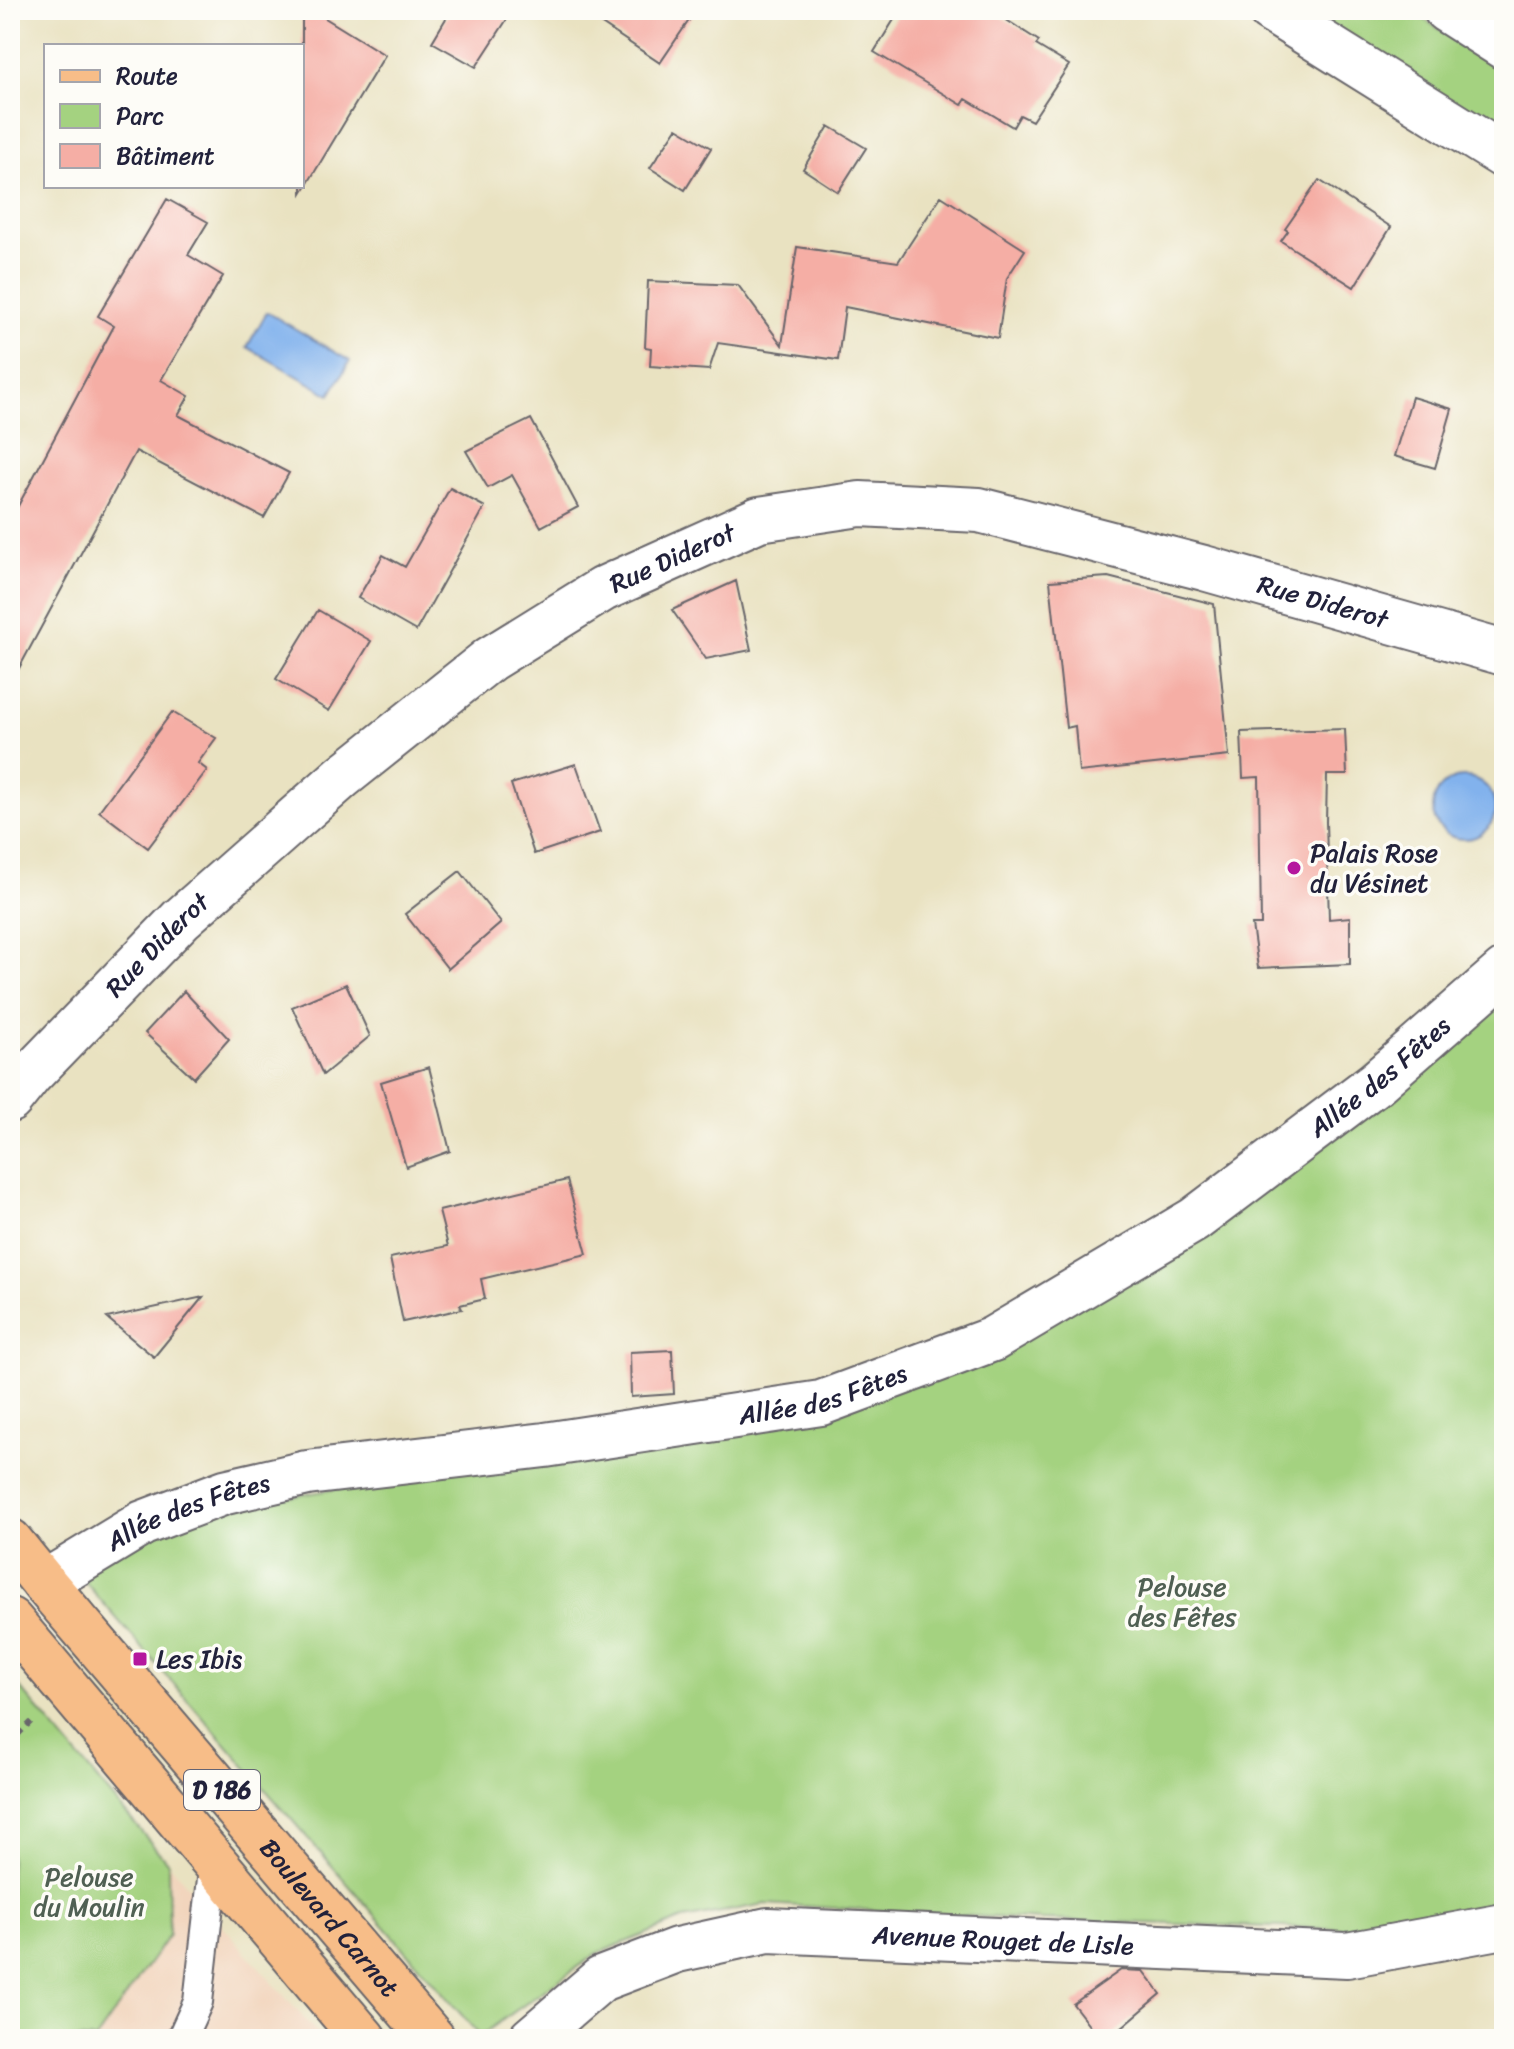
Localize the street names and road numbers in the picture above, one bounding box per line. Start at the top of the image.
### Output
street label: Rue Diderot [602,509,744,606]
street label: Rue Diderot [1252,561,1395,642]
street label: Rue Diderot [93,880,221,1008]
street label: Allée des Fêtes [1297,1004,1462,1150]
street label: Allée des Fêtes [734,1350,914,1438]
street label: Allée des Fêtes [96,1459,275,1564]
road number: D 186 [184,1770,260,1810]
street label: Boulevard Carnot [248,1827,411,2008]
street label: Avenue Rouget de Lisle [870,1911,1135,1969]

